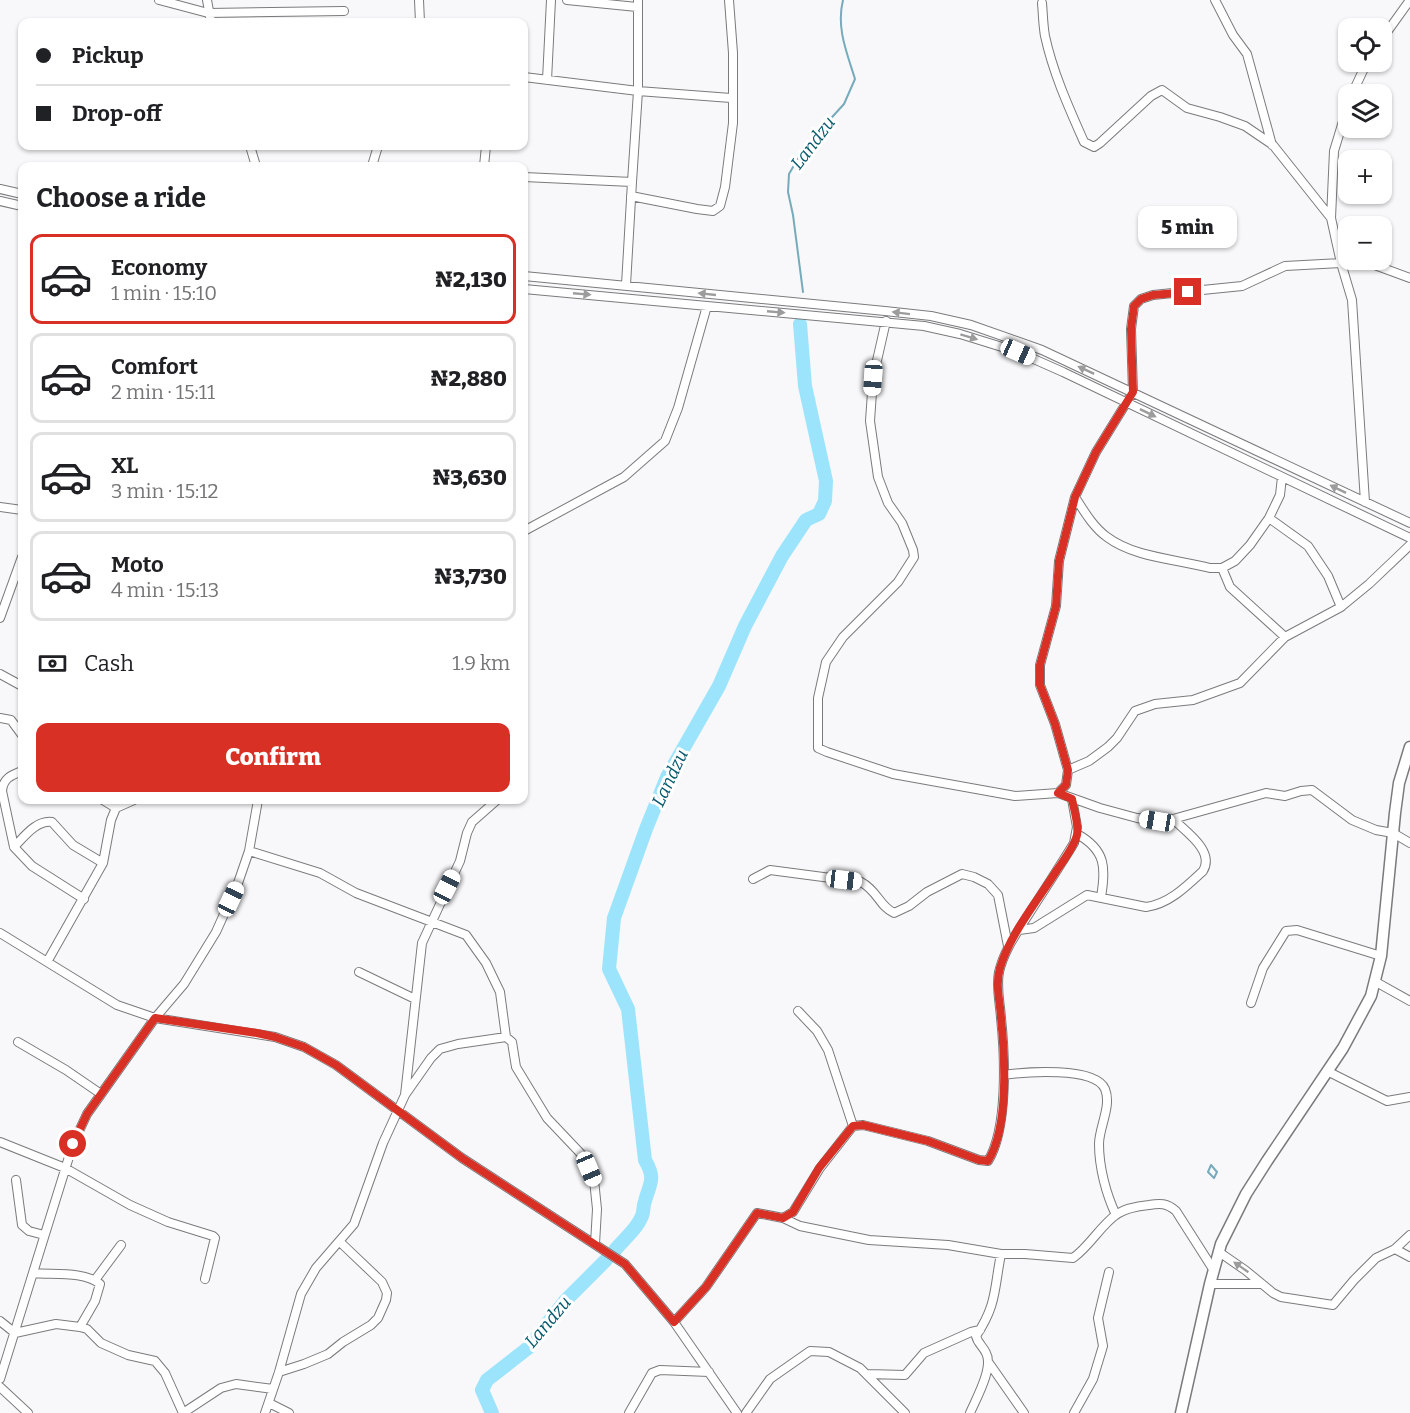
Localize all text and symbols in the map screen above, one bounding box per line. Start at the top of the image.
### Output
map controls [1338,18,1392,270]
button: locate [1338,18,1392,72]
text: Pickup [72,42,144,69]
button: layers [1338,84,1392,138]
text: Drop-off [72,100,162,127]
water label: Landzu [786,112,840,174]
button: + [1338,150,1392,204]
text: Choose a ride [36,182,206,214]
callout: 5 min [1138,205,1238,247]
text: 5 min [1161,215,1214,239]
button: − [1338,216,1392,270]
icon: car [39,252,93,306]
text: Economy [111,254,207,281]
text: ₦2,130 [434,266,507,293]
route end [1174,278,1201,305]
text: 1 min · 15:10 [111,281,217,305]
one-way arrow [572,289,591,299]
one-way arrow [697,289,716,298]
one-way arrow [767,307,786,317]
one-way arrow [891,308,910,317]
one-way arrow [960,333,978,342]
car [998,336,1038,368]
icon: car [39,351,93,405]
text: Comfort [111,353,198,380]
car [863,359,883,397]
text: ₦2,880 [430,365,507,392]
one-way arrow [1077,366,1094,375]
text: 2 min · 15:11 [111,380,215,404]
one-way arrow [1140,408,1157,417]
icon: car [39,450,93,504]
text: XL [111,452,138,479]
text: ₦3,630 [432,464,507,491]
text: 3 min · 15:12 [111,479,218,503]
one-way arrow [1330,485,1347,494]
icon: car [39,549,93,603]
text: Moto [111,551,164,578]
text: ₦3,730 [434,563,507,590]
text: 4 min · 15:13 [111,578,219,602]
icon: cash [36,647,69,680]
text: Cash [84,650,134,677]
text: 1.9 km [452,651,510,675]
button: Confirm [36,723,510,792]
water label: Landzu [647,746,693,810]
car [1138,809,1176,833]
car [431,867,463,907]
car [825,869,863,891]
car [215,879,247,919]
route start [59,1130,86,1157]
car [574,1149,604,1189]
one-way arrow [1233,1262,1249,1273]
water label: Landzu [520,1292,576,1352]

